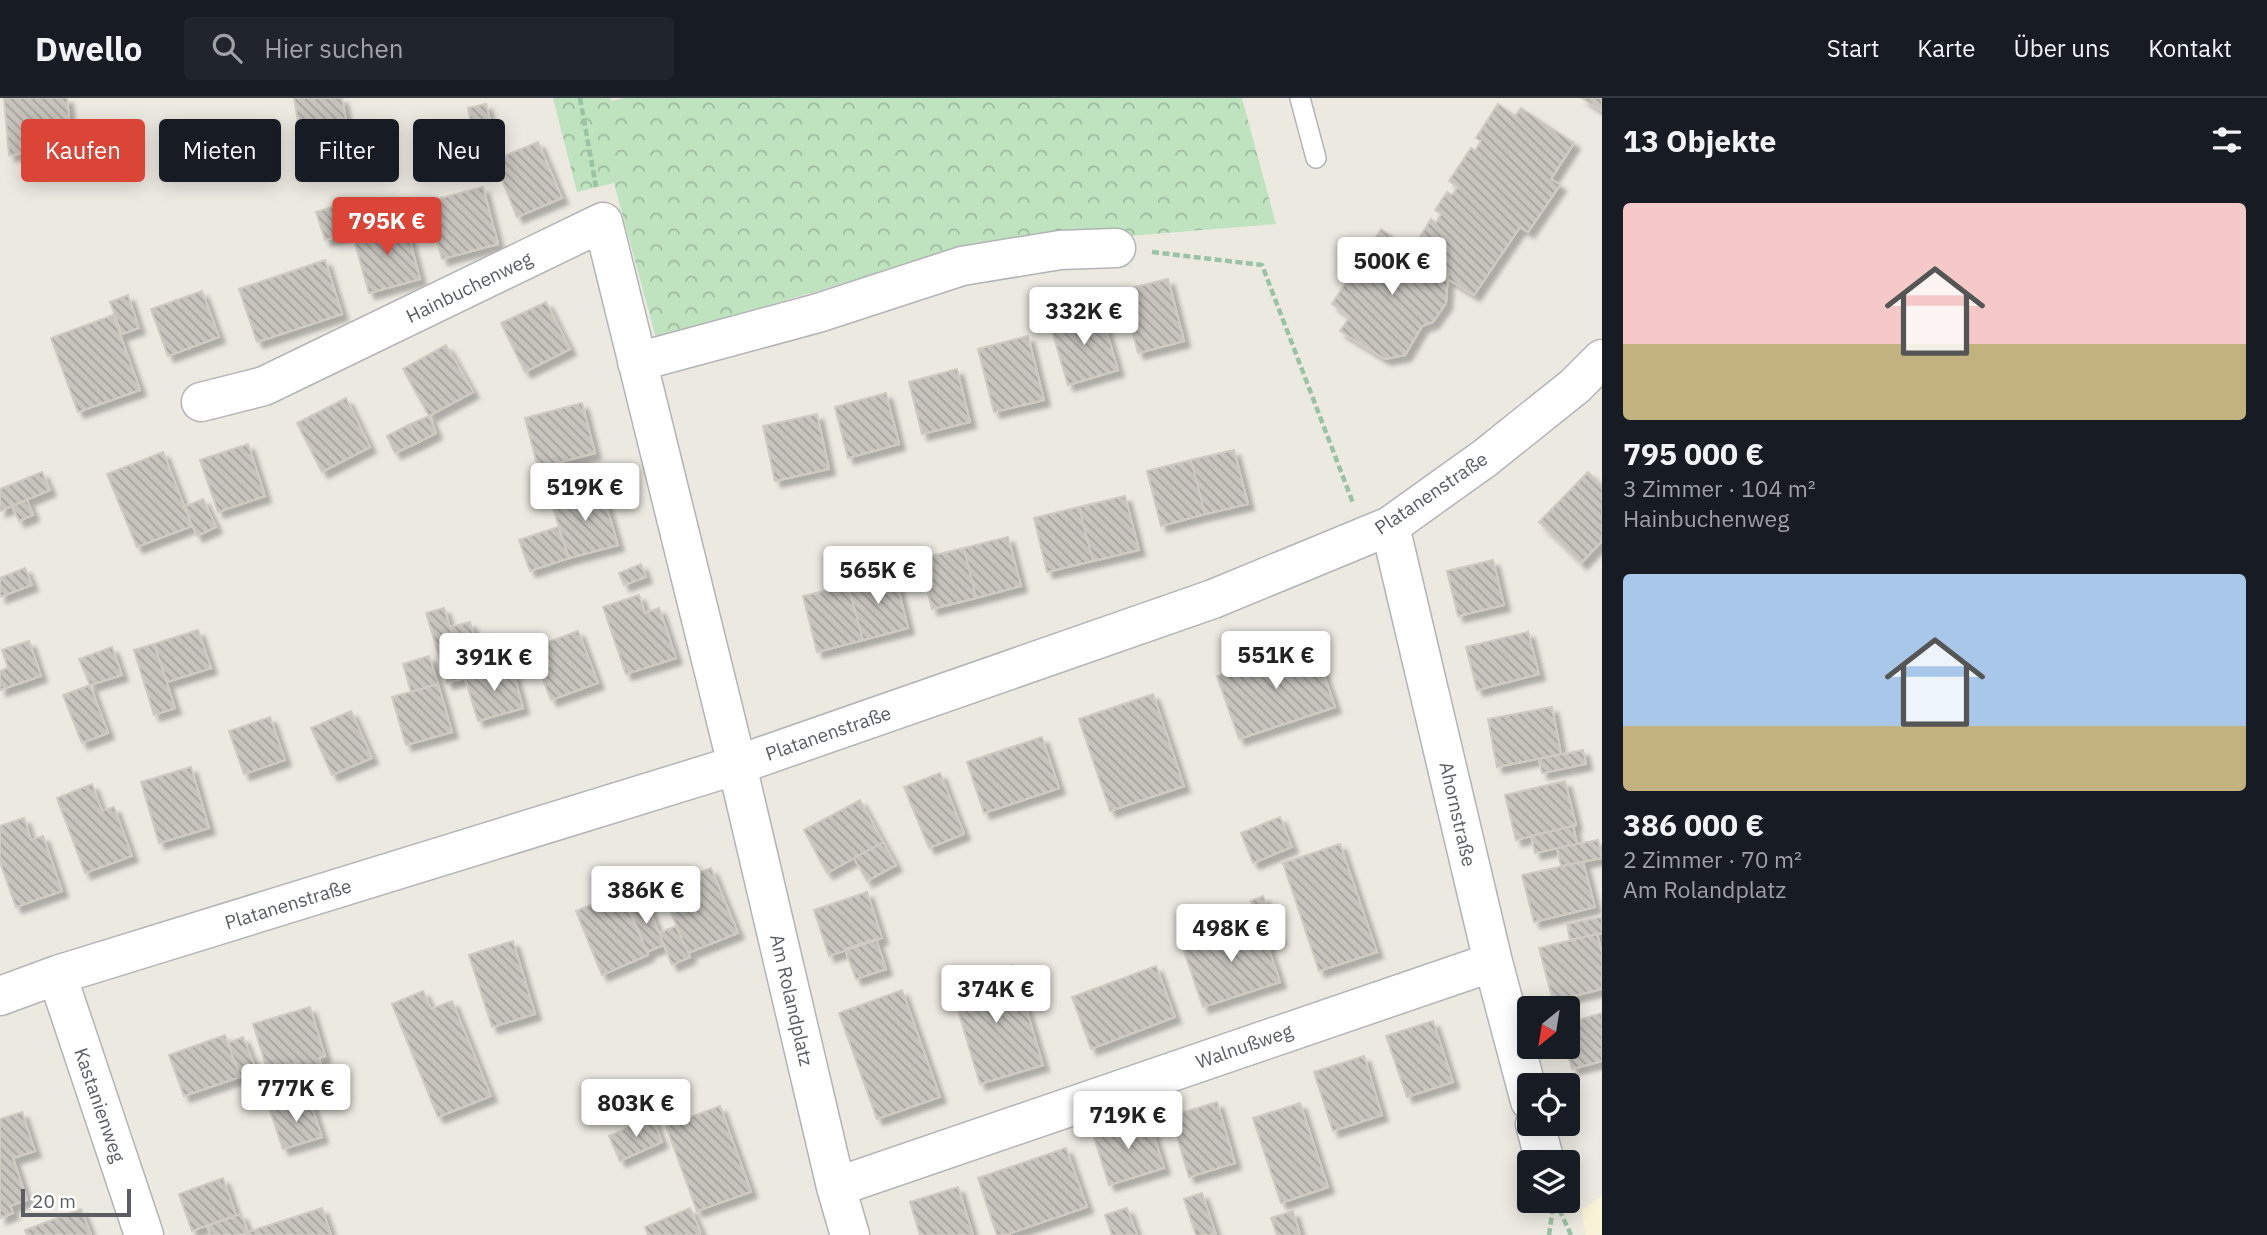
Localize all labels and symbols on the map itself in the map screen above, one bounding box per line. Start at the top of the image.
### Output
pin: 795K € [330,198,444,257]
pin: 500K € [1335,238,1449,297]
street label: Hainbuchenweg [402,246,536,328]
pin: 332K € [1027,288,1141,347]
street label: Platanenstraße [1370,446,1492,540]
pin: 519K € [528,464,642,523]
pin: 565K € [821,546,935,606]
pin: 551K € [1219,632,1333,691]
pin: 391K € [437,634,551,693]
street label: Platanenstraße [762,700,894,766]
street label: Ahornstraße [1434,759,1482,869]
pin: 386K € [589,866,703,926]
street label: Platanenstraße [222,873,354,935]
pin: 498K € [1174,904,1288,964]
street label: Am Rolandplatz [765,932,819,1069]
pin: 374K € [939,965,1053,1025]
north arrow [1517,996,1580,1059]
street label: Walnußweg [1192,1018,1296,1074]
street label: Kastanienweg [69,1045,131,1165]
pin: 777K € [239,1065,353,1124]
pin: 803K € [579,1080,693,1139]
pin: 719K € [1071,1091,1185,1151]
scale bar [21,1186,131,1218]

